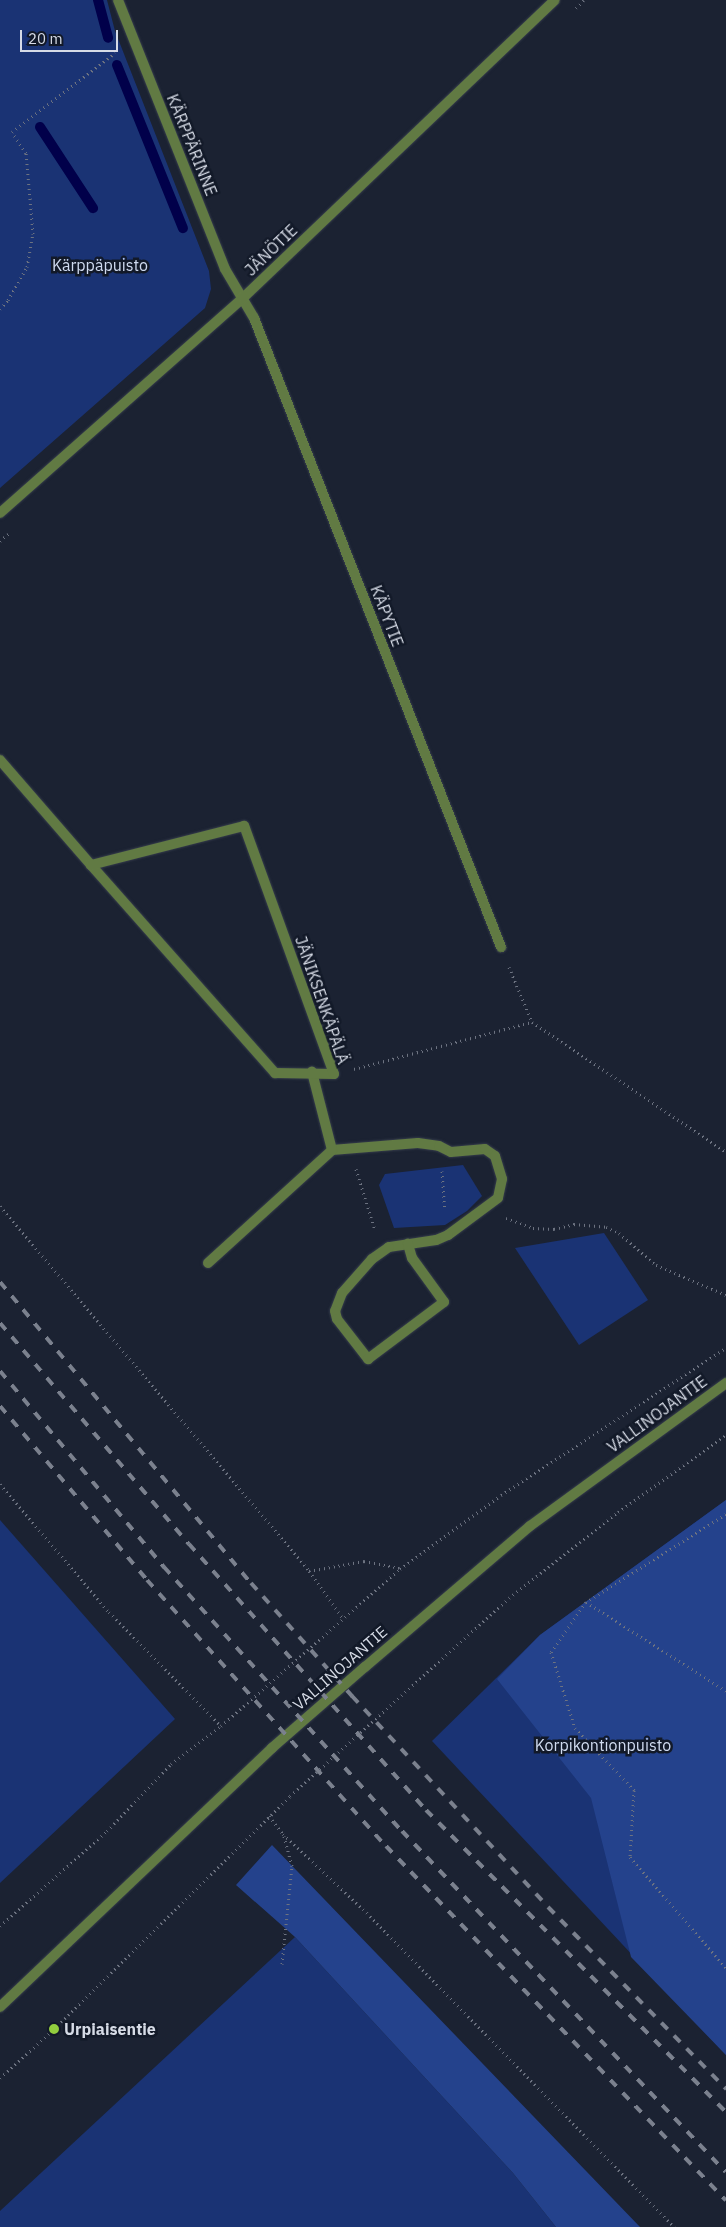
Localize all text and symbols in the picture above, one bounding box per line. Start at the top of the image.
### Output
scale bar [22,20,120,52]
text: 20 m [28,29,63,48]
street label: KÄRPPÄRINNE [163,91,221,199]
street label: JÄNÖTIE [241,220,301,280]
park label: Kärppäpuisto [52,255,148,275]
street label: KÄPYTIE [366,582,408,650]
street label: JÄNIKSENKÄPÄLÄ [291,933,353,1067]
street label: VALLINOJANTIE [603,1371,711,1457]
street label: VALLINOJANTIE [289,1622,391,1714]
park label: Korpikontionpuisto [535,1735,671,1755]
place label: Urpiaisentie [64,2019,156,2039]
marker: Urpiaisentie [48,2023,60,2035]

